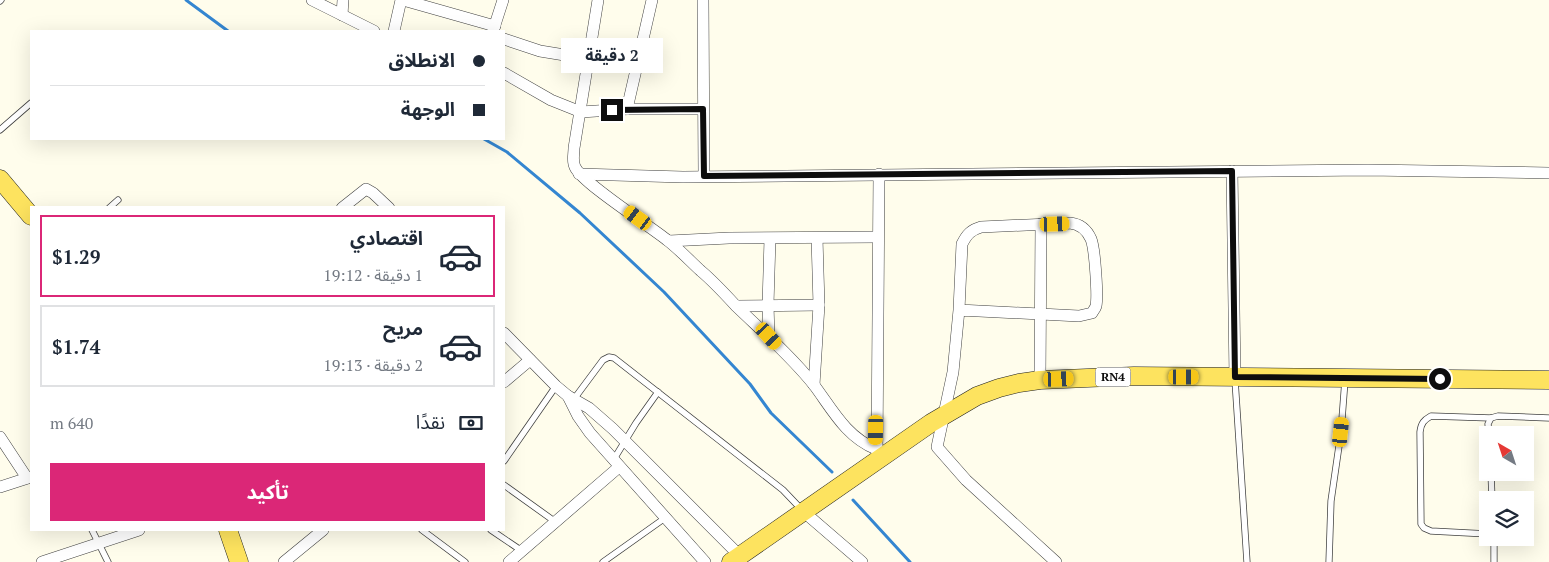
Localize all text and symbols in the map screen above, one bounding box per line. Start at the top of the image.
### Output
callout: 2 دقيقة [561,38,663,72]
text: 2 دقيقة [585,44,639,66]
text: الانطلاق [389,47,455,72]
text: الوجهة [401,96,455,121]
route end [601,99,623,121]
car [621,203,654,233]
car [1039,216,1070,232]
text: اقتصادي [350,225,423,250]
icon: car [438,234,483,279]
text: $1.29 [52,244,101,269]
text: 1 دقيقة · 19:12 [323,264,423,286]
text: مريح [383,315,423,340]
car [753,320,784,352]
icon: car [438,324,483,369]
text: $1.74 [52,334,101,359]
text: 2 دقيقة · 19:13 [323,354,423,376]
road number: RN4 [1096,368,1130,387]
route start [1429,368,1451,390]
car [1169,370,1199,385]
car [1043,371,1074,387]
text: نقدًا [416,409,445,434]
icon: cash [457,409,485,437]
text: 640 m [50,412,93,434]
car [868,415,883,445]
car [1331,416,1350,448]
north arrow [1479,426,1534,481]
map controls [1479,426,1534,546]
button: تأكيد [50,463,485,521]
button: layers [1479,491,1534,546]

